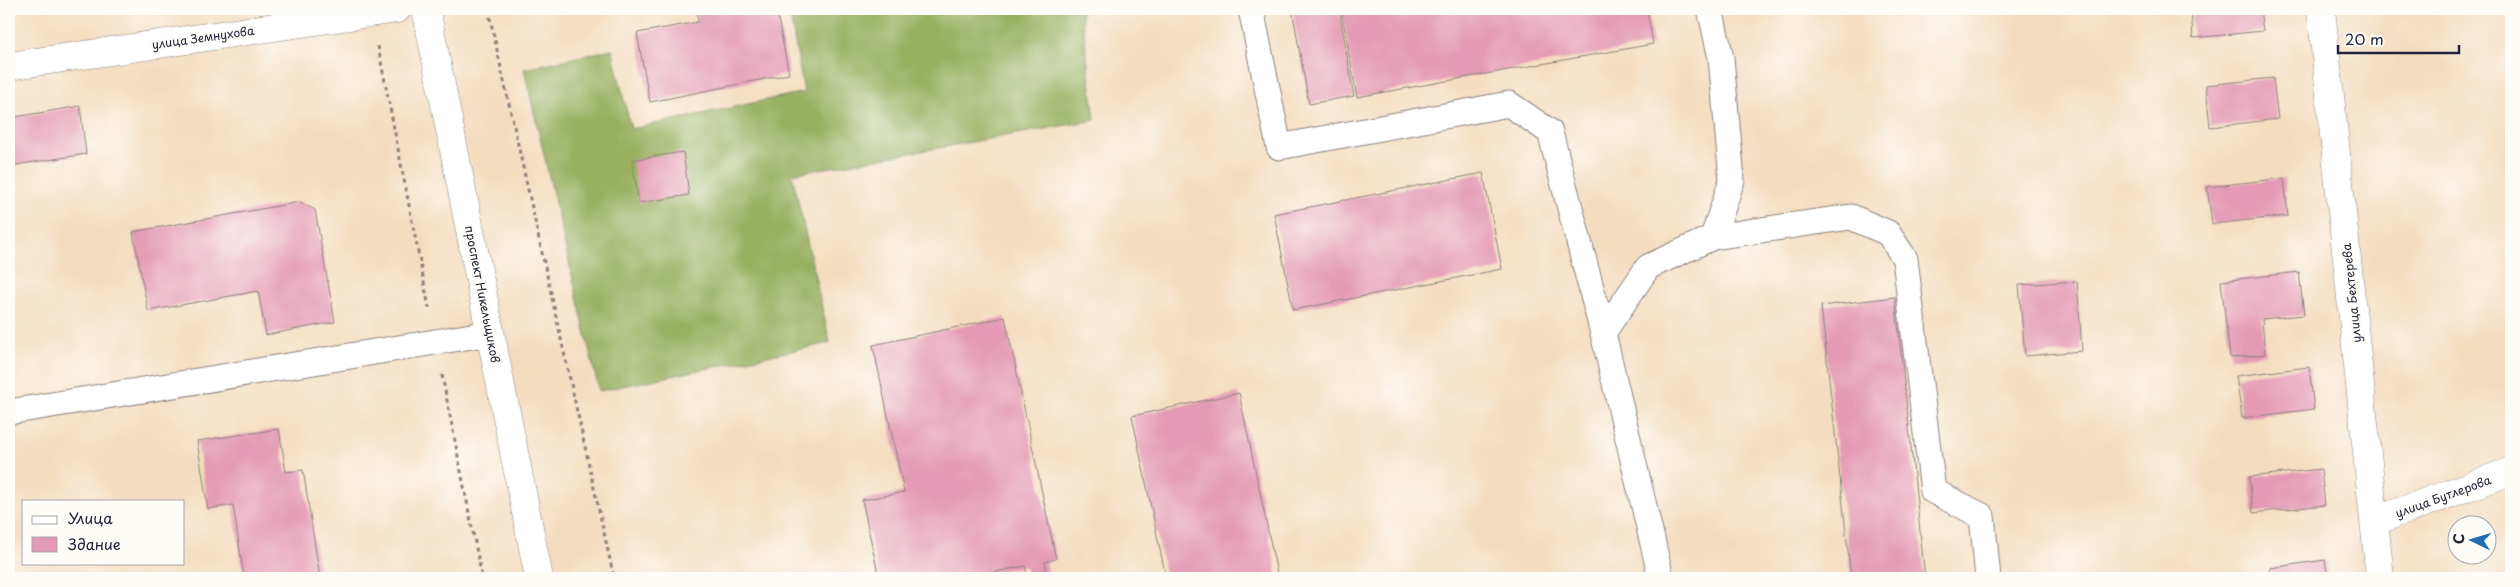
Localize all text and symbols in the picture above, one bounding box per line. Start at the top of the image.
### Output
street label: улица Земнухова [151,21,256,53]
scale bar [2338,22,2459,54]
text: 20 m [2345,27,2384,50]
street label: проспект Никельщиков [461,224,505,364]
street label: улица Бехтерева [2337,242,2365,344]
street label: улица Бутлерова [2393,470,2494,522]
legend [22,500,185,564]
text: Улица [68,506,113,529]
north arrow [2448,514,2498,564]
text: Здание [68,532,121,555]
text: С [2448,533,2469,545]

